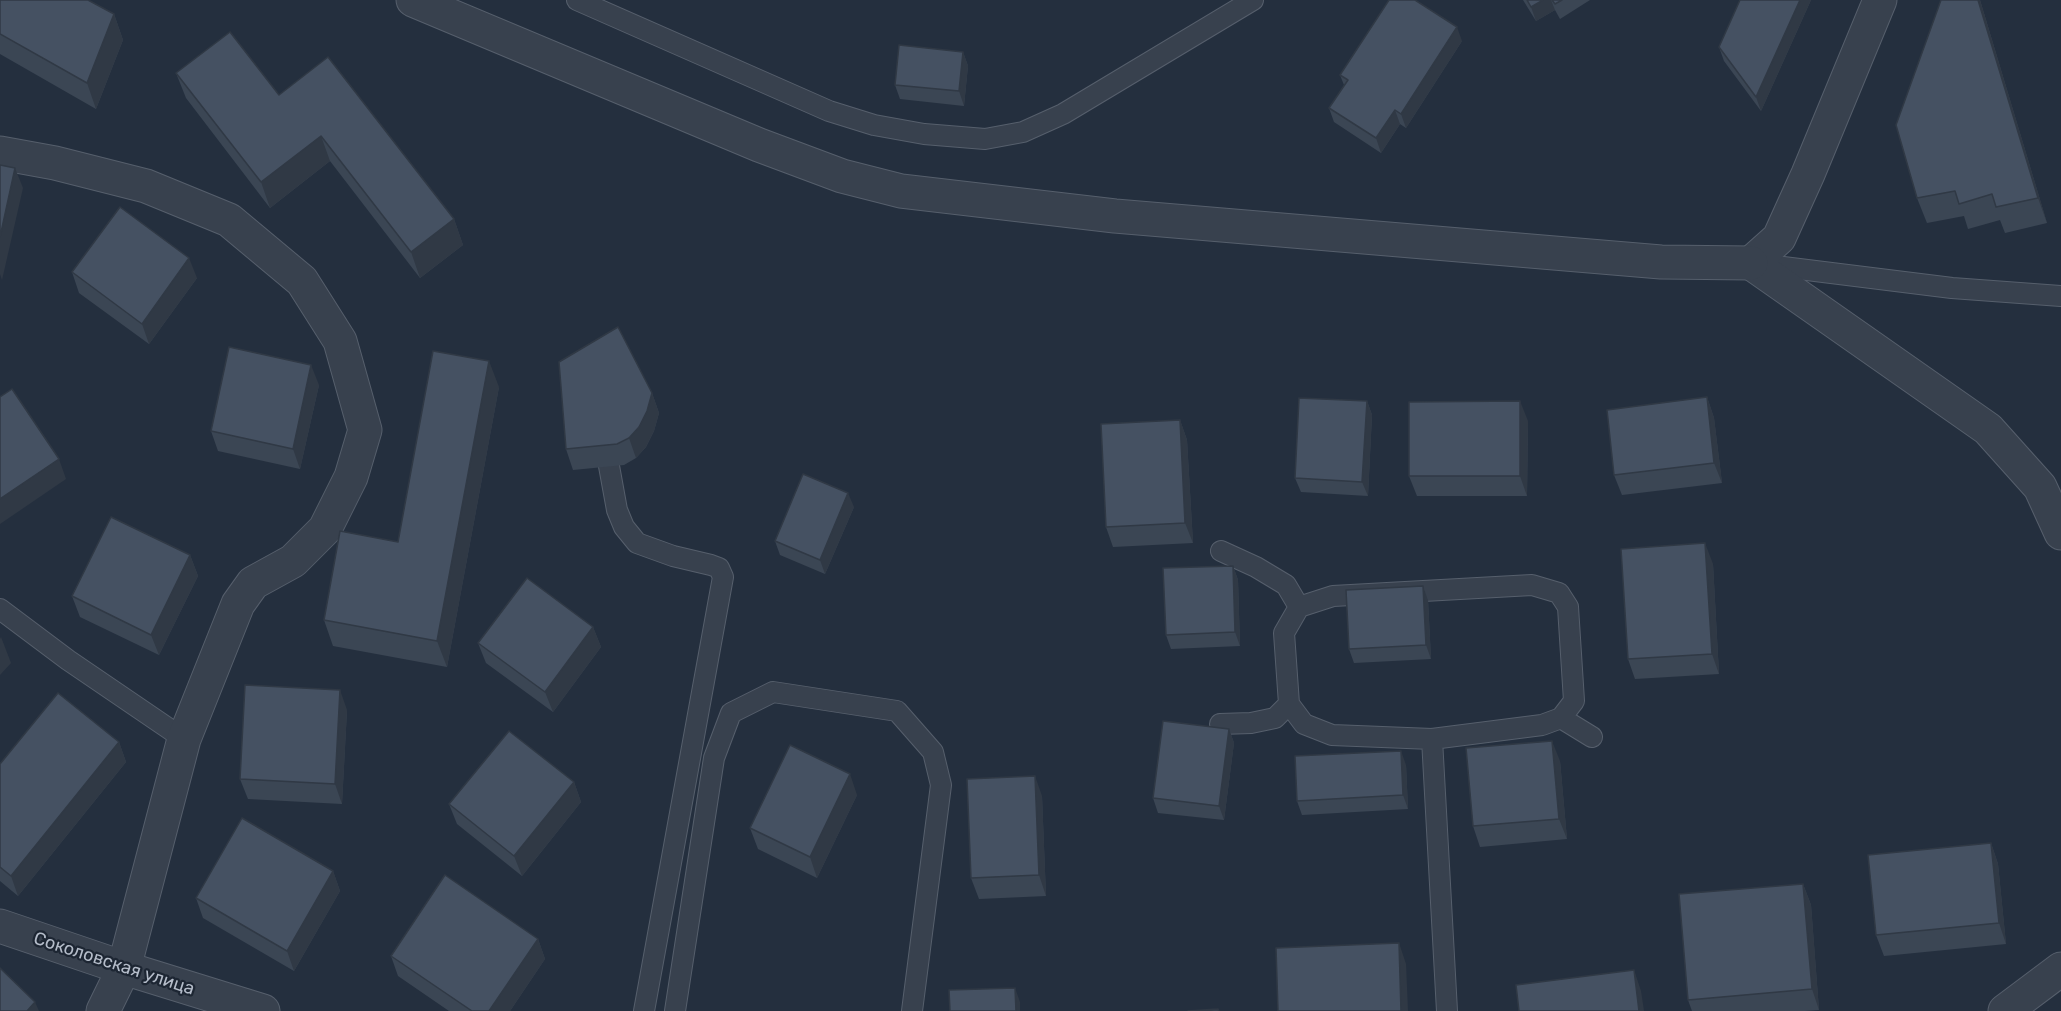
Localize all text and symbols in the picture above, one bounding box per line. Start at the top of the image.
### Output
street label: Соколовская улица [31,928,197,1000]

